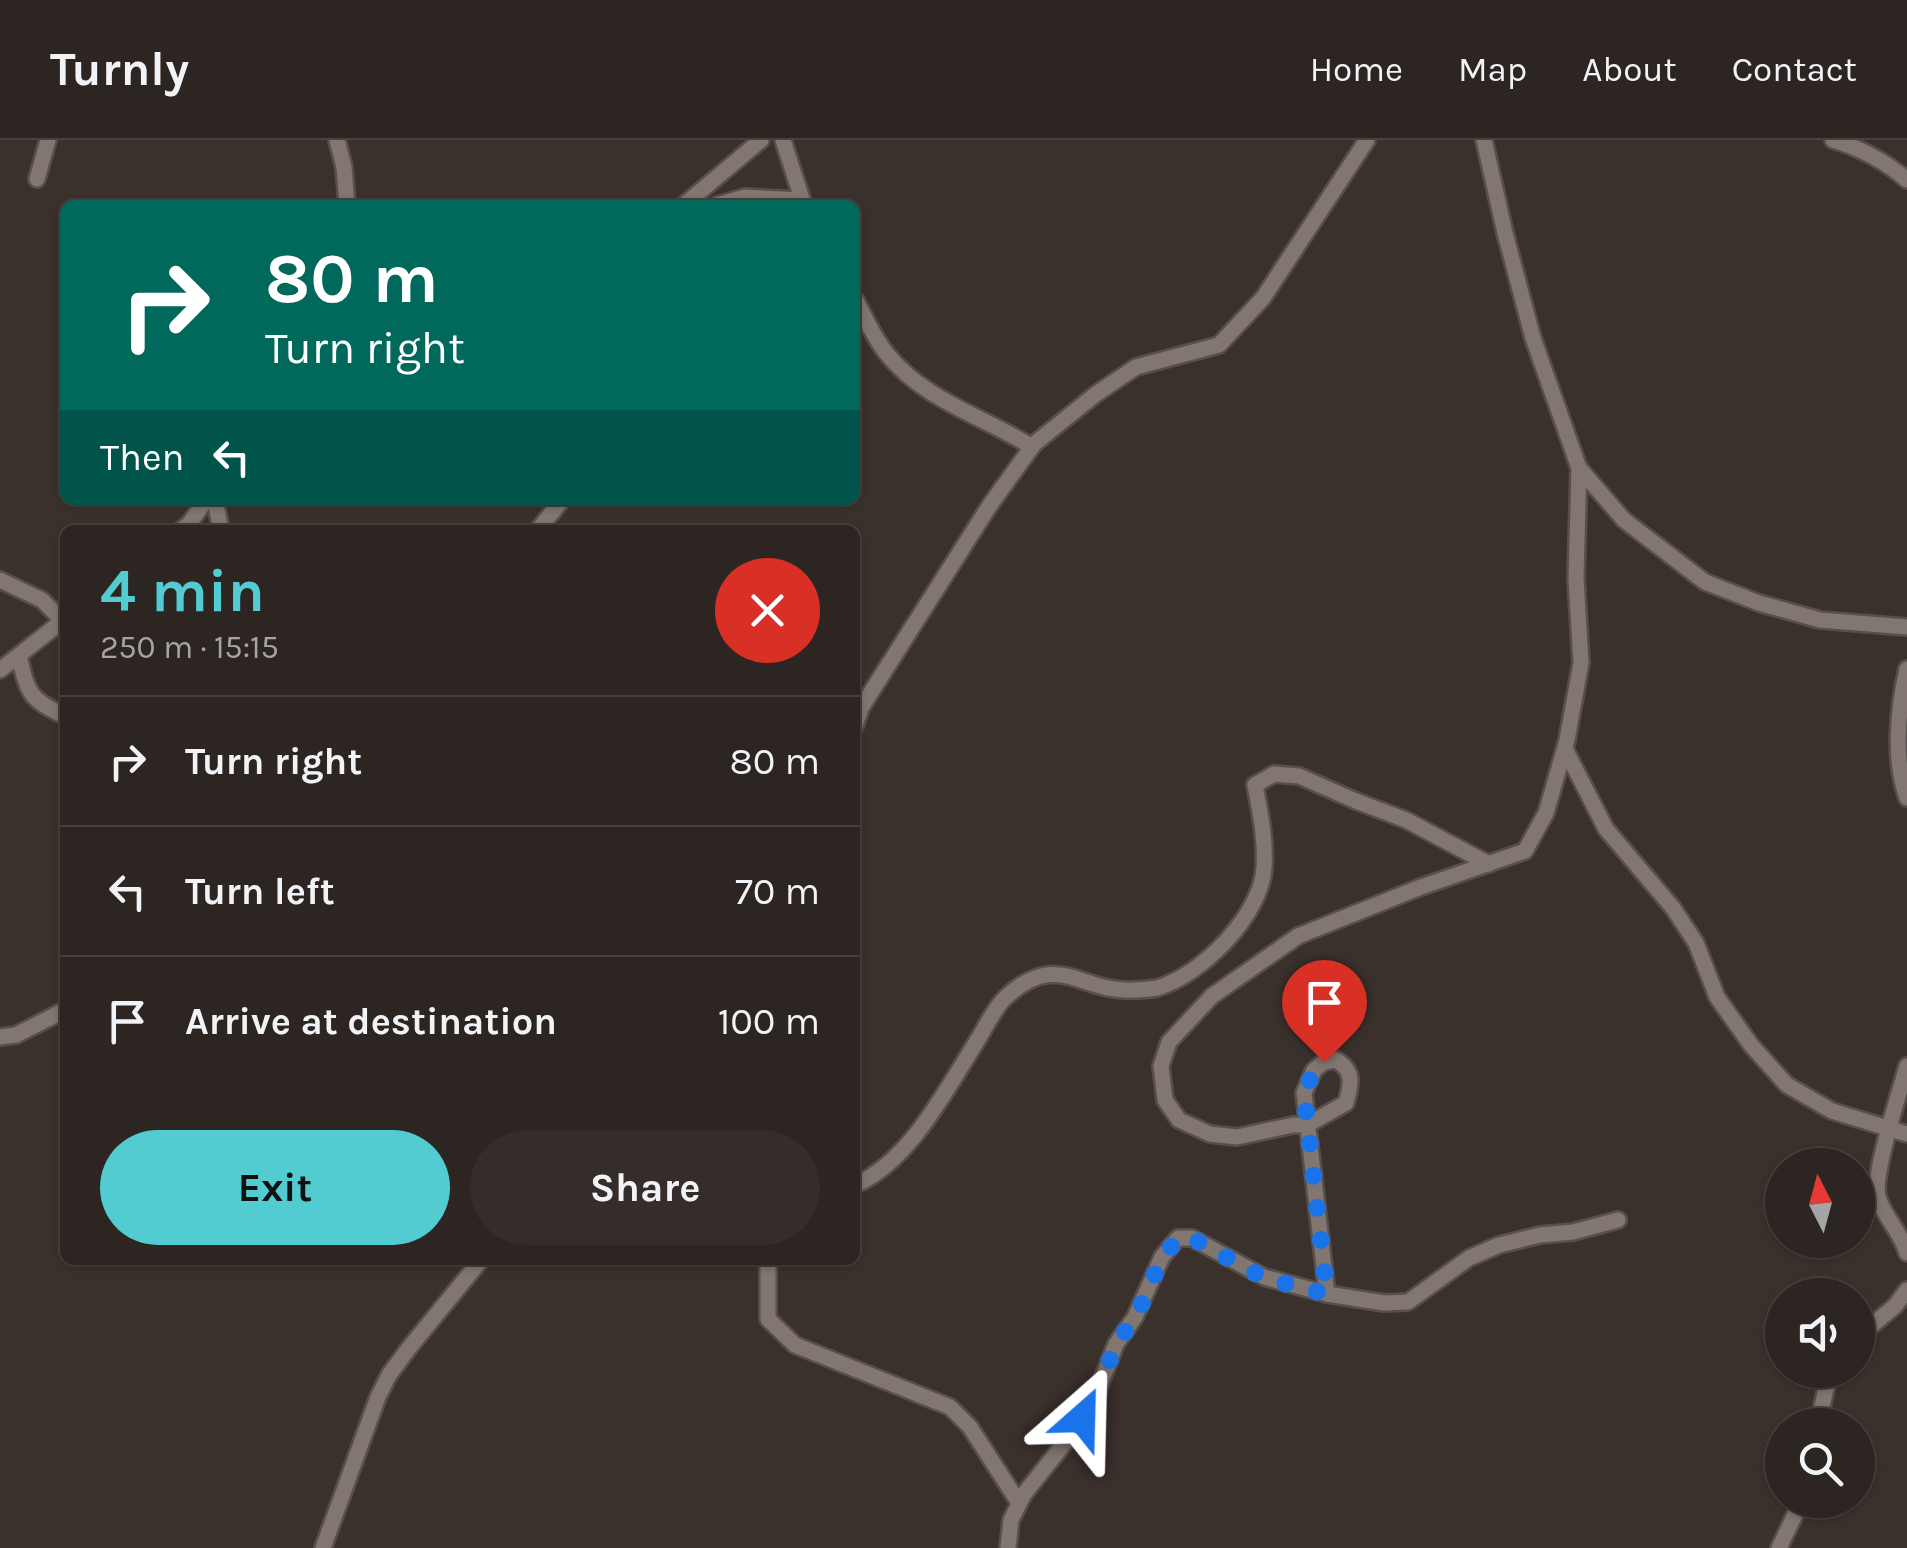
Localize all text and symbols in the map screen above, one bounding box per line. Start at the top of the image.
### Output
text: Turnly [50,41,189,97]
text: Home [1310,49,1403,90]
text: Map [1458,49,1527,90]
text: About [1582,49,1677,90]
text: Contact [1732,49,1857,90]
text: 80 m [265,238,439,320]
icon: right [100,240,230,370]
text: Turn right [265,322,465,374]
icon: left [204,430,259,485]
text: Then [100,435,184,480]
text: 4 min [100,556,265,626]
button: close [715,558,820,663]
text: 250 m · 15:15 [100,629,279,666]
icon: right [100,734,155,789]
text: Turn right [185,739,362,784]
text: 80 m [730,739,820,784]
icon: left [100,864,155,919]
text: Turn left [185,869,335,914]
text: 70 m [735,869,820,914]
pin [1282,960,1367,1063]
icon: arrive [1297,975,1352,1030]
icon: arrive [100,994,155,1049]
text: Arrive at destination [185,999,557,1044]
text: 100 m [718,999,820,1044]
button: Exit [100,1130,450,1245]
button: Share [470,1130,820,1245]
north arrow [1765,1148,1875,1258]
map controls [1765,1148,1875,1518]
button: sound [1765,1278,1875,1388]
position arrow [1030,1366,1134,1470]
button: search [1765,1408,1875,1518]

